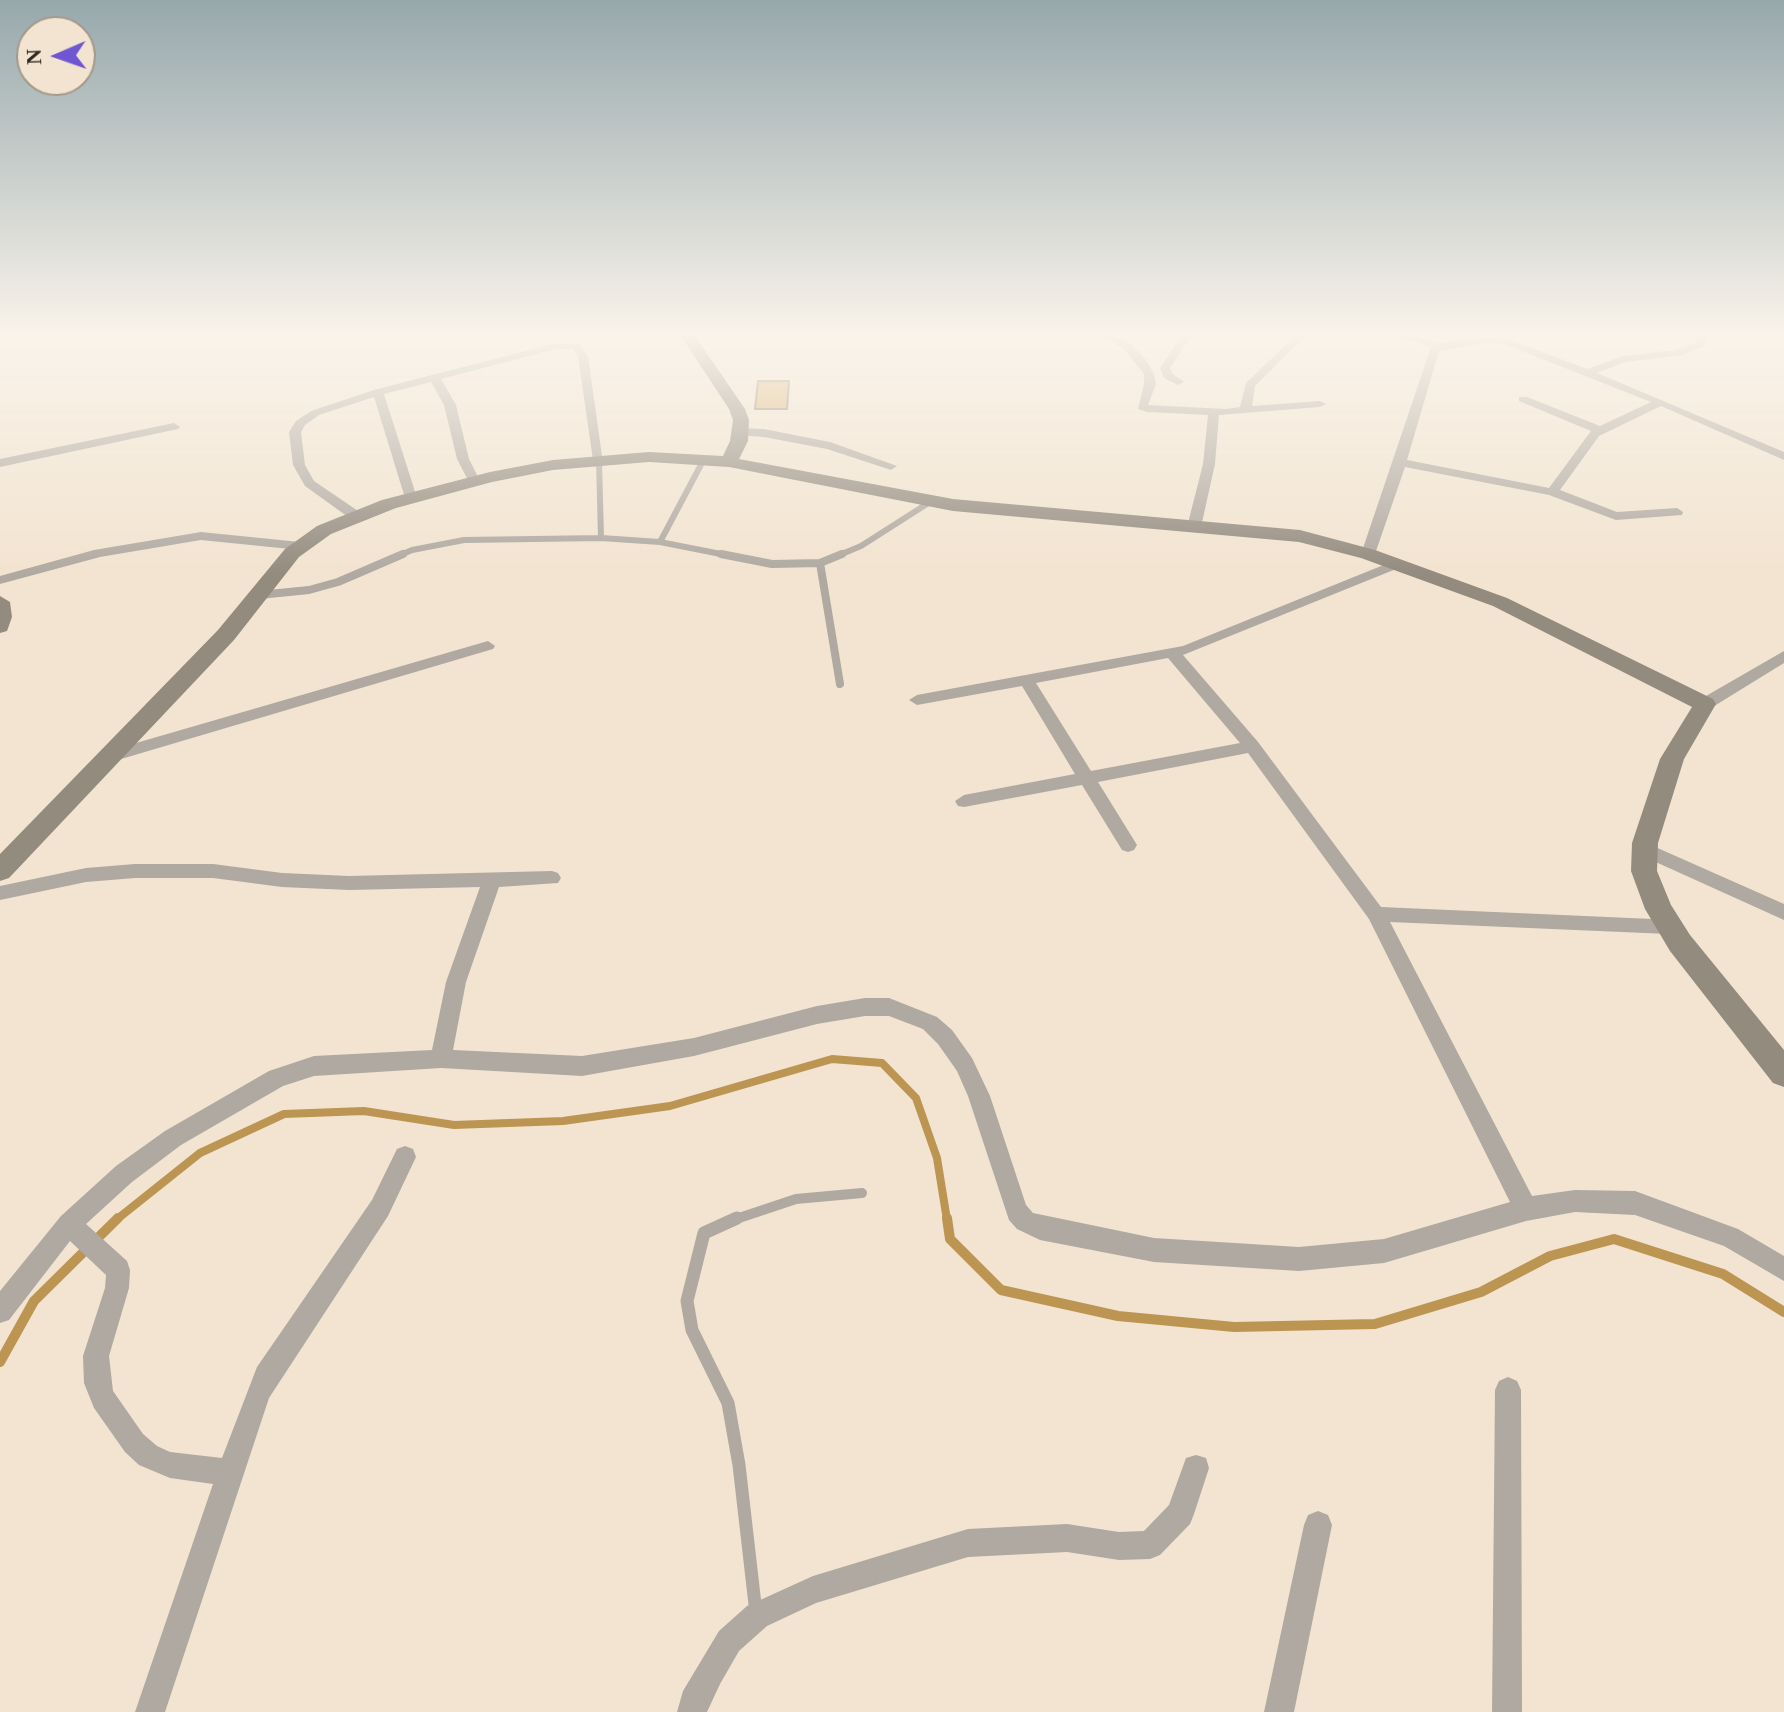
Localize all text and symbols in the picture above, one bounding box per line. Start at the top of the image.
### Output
north arrow [16,16,96,96]
text: N [21,48,46,65]

